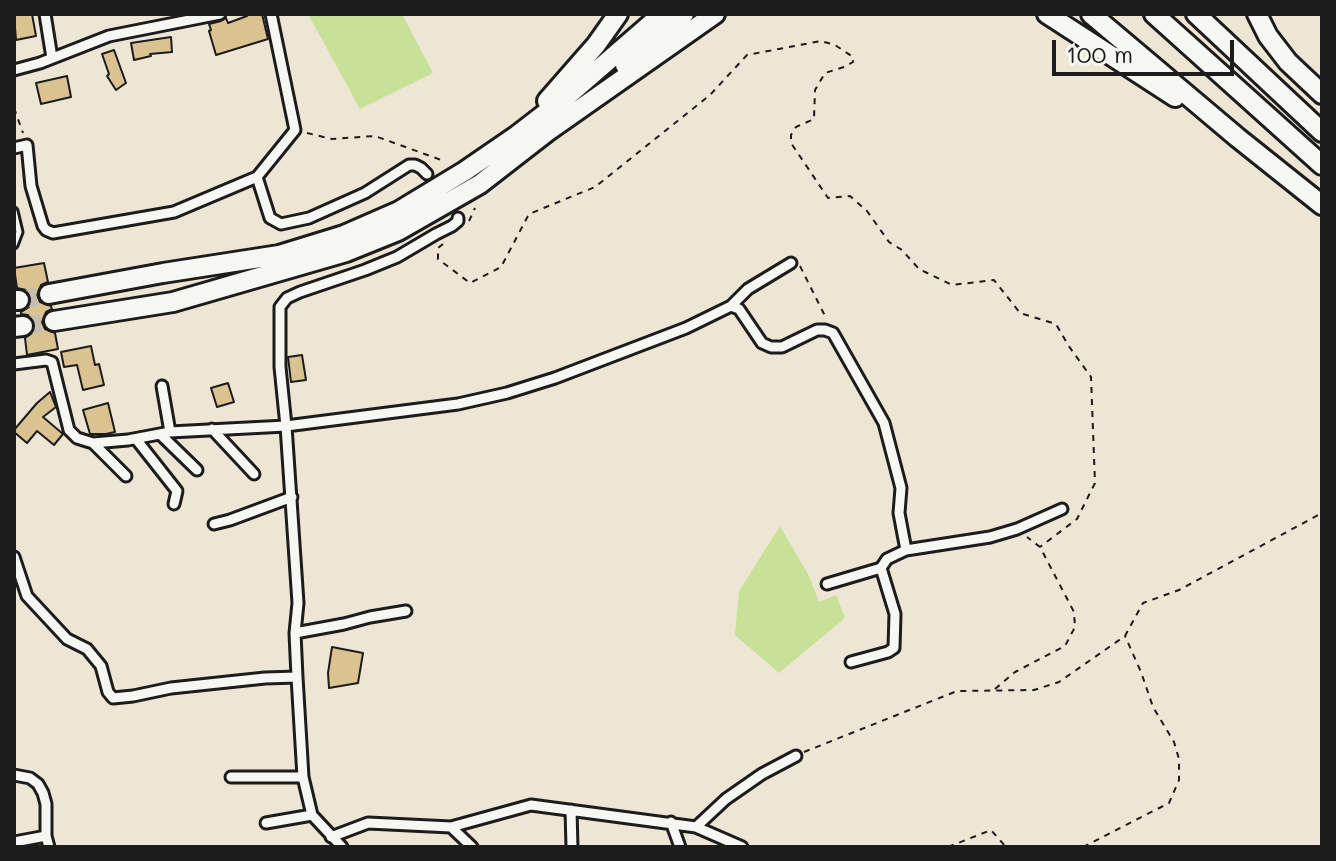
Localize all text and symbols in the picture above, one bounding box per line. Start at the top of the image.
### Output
scale bar [1056,24,1238,74]
text: 100 m [1066,38,1133,69]

